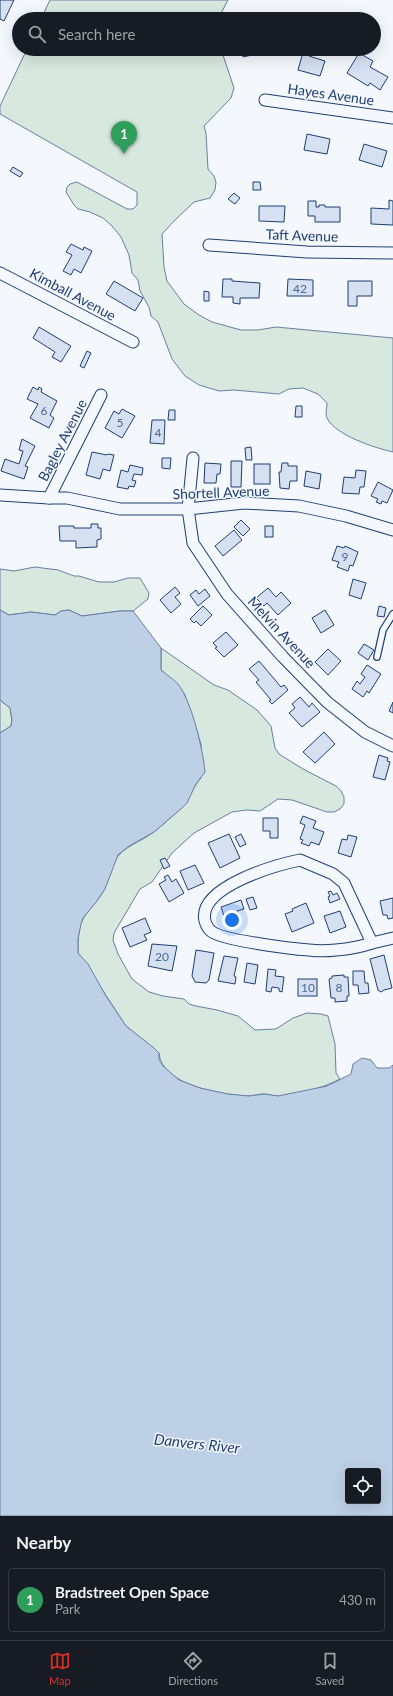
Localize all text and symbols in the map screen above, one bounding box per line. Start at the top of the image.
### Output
search box [12,12,381,56]
icon: search [26,23,48,45]
text: Search here [58,25,135,43]
street label: Hayes Avenue [287,80,375,108]
pin: 1 [111,121,137,154]
street label: Taft Avenue [265,225,339,245]
street label: Kimball Avenue [27,264,119,324]
house number: 42 [293,281,307,296]
street label: Bagley Avenue [34,396,90,484]
house number: 6 [41,403,48,418]
house number: 5 [117,415,124,430]
house number: 4 [155,425,162,440]
street label: Shortell Avenue [172,482,270,502]
house number: 9 [342,549,349,564]
street label: Melvin Avenue [245,593,319,671]
your location [222,910,242,930]
house number: 20 [155,949,169,964]
house number: 10 [301,980,315,995]
house number: 8 [336,980,343,995]
water label: Danvers River [153,1430,242,1457]
map controls [345,1468,381,1504]
button: locate [345,1468,381,1504]
text: Nearby [16,1532,71,1553]
text: Bradstreet Open Space [55,1583,209,1601]
text: 1 [26,1592,34,1608]
text: 430 m [339,1592,376,1608]
text: Park [55,1601,80,1617]
tab: Map [49,1650,71,1687]
tab: Directions [168,1650,218,1687]
tab: Saved [315,1650,344,1687]

